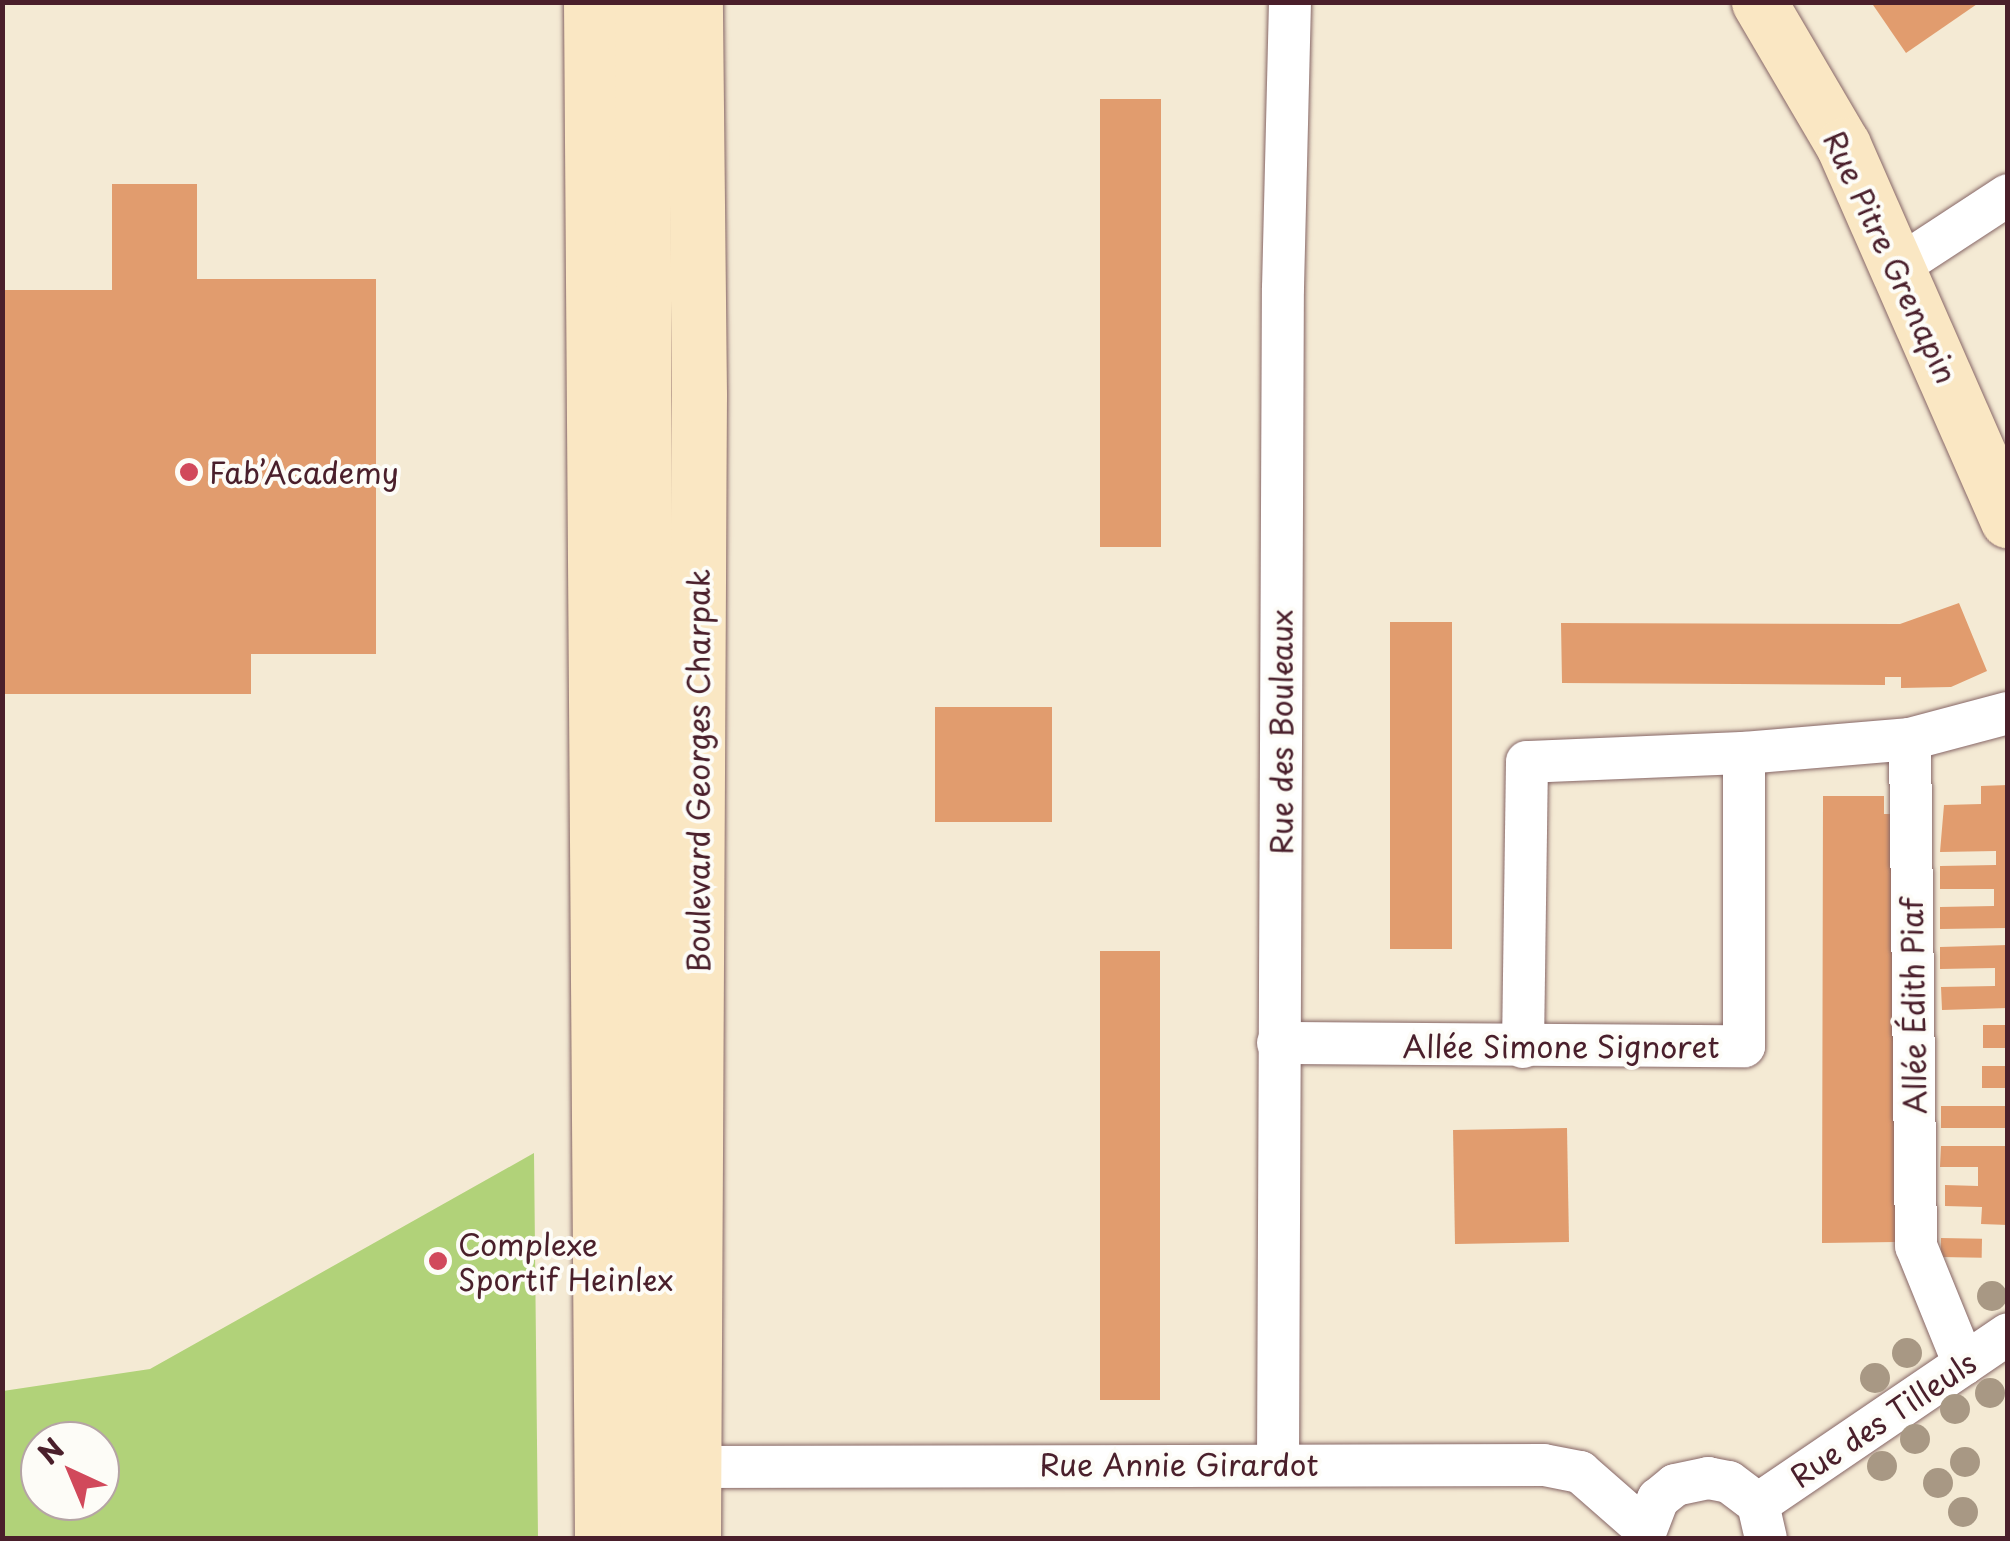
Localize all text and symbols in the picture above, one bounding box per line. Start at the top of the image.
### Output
street label: Rue Pitre Grenapin [1816,123,1966,391]
place label: Fab’Academy [209,454,399,490]
marker: Fab’Academy [178,461,200,483]
street label: Boulevard Georges Charpak [680,568,716,974]
street label: Rue des Bouleaux [1263,606,1299,858]
street label: Allée Édith Piaf [1893,895,1933,1117]
street label: Allée Simone Signoret [1401,1028,1721,1064]
place label: Complexe Sportif Heinlex [458,1226,675,1296]
marker: Complexe Sportif Heinlex [427,1250,449,1272]
street label: Rue des Tilleuls [1781,1342,1985,1496]
north arrow [20,1421,120,1521]
text: N [27,1427,73,1474]
street label: Rue Annie Girardot [1038,1446,1320,1482]

